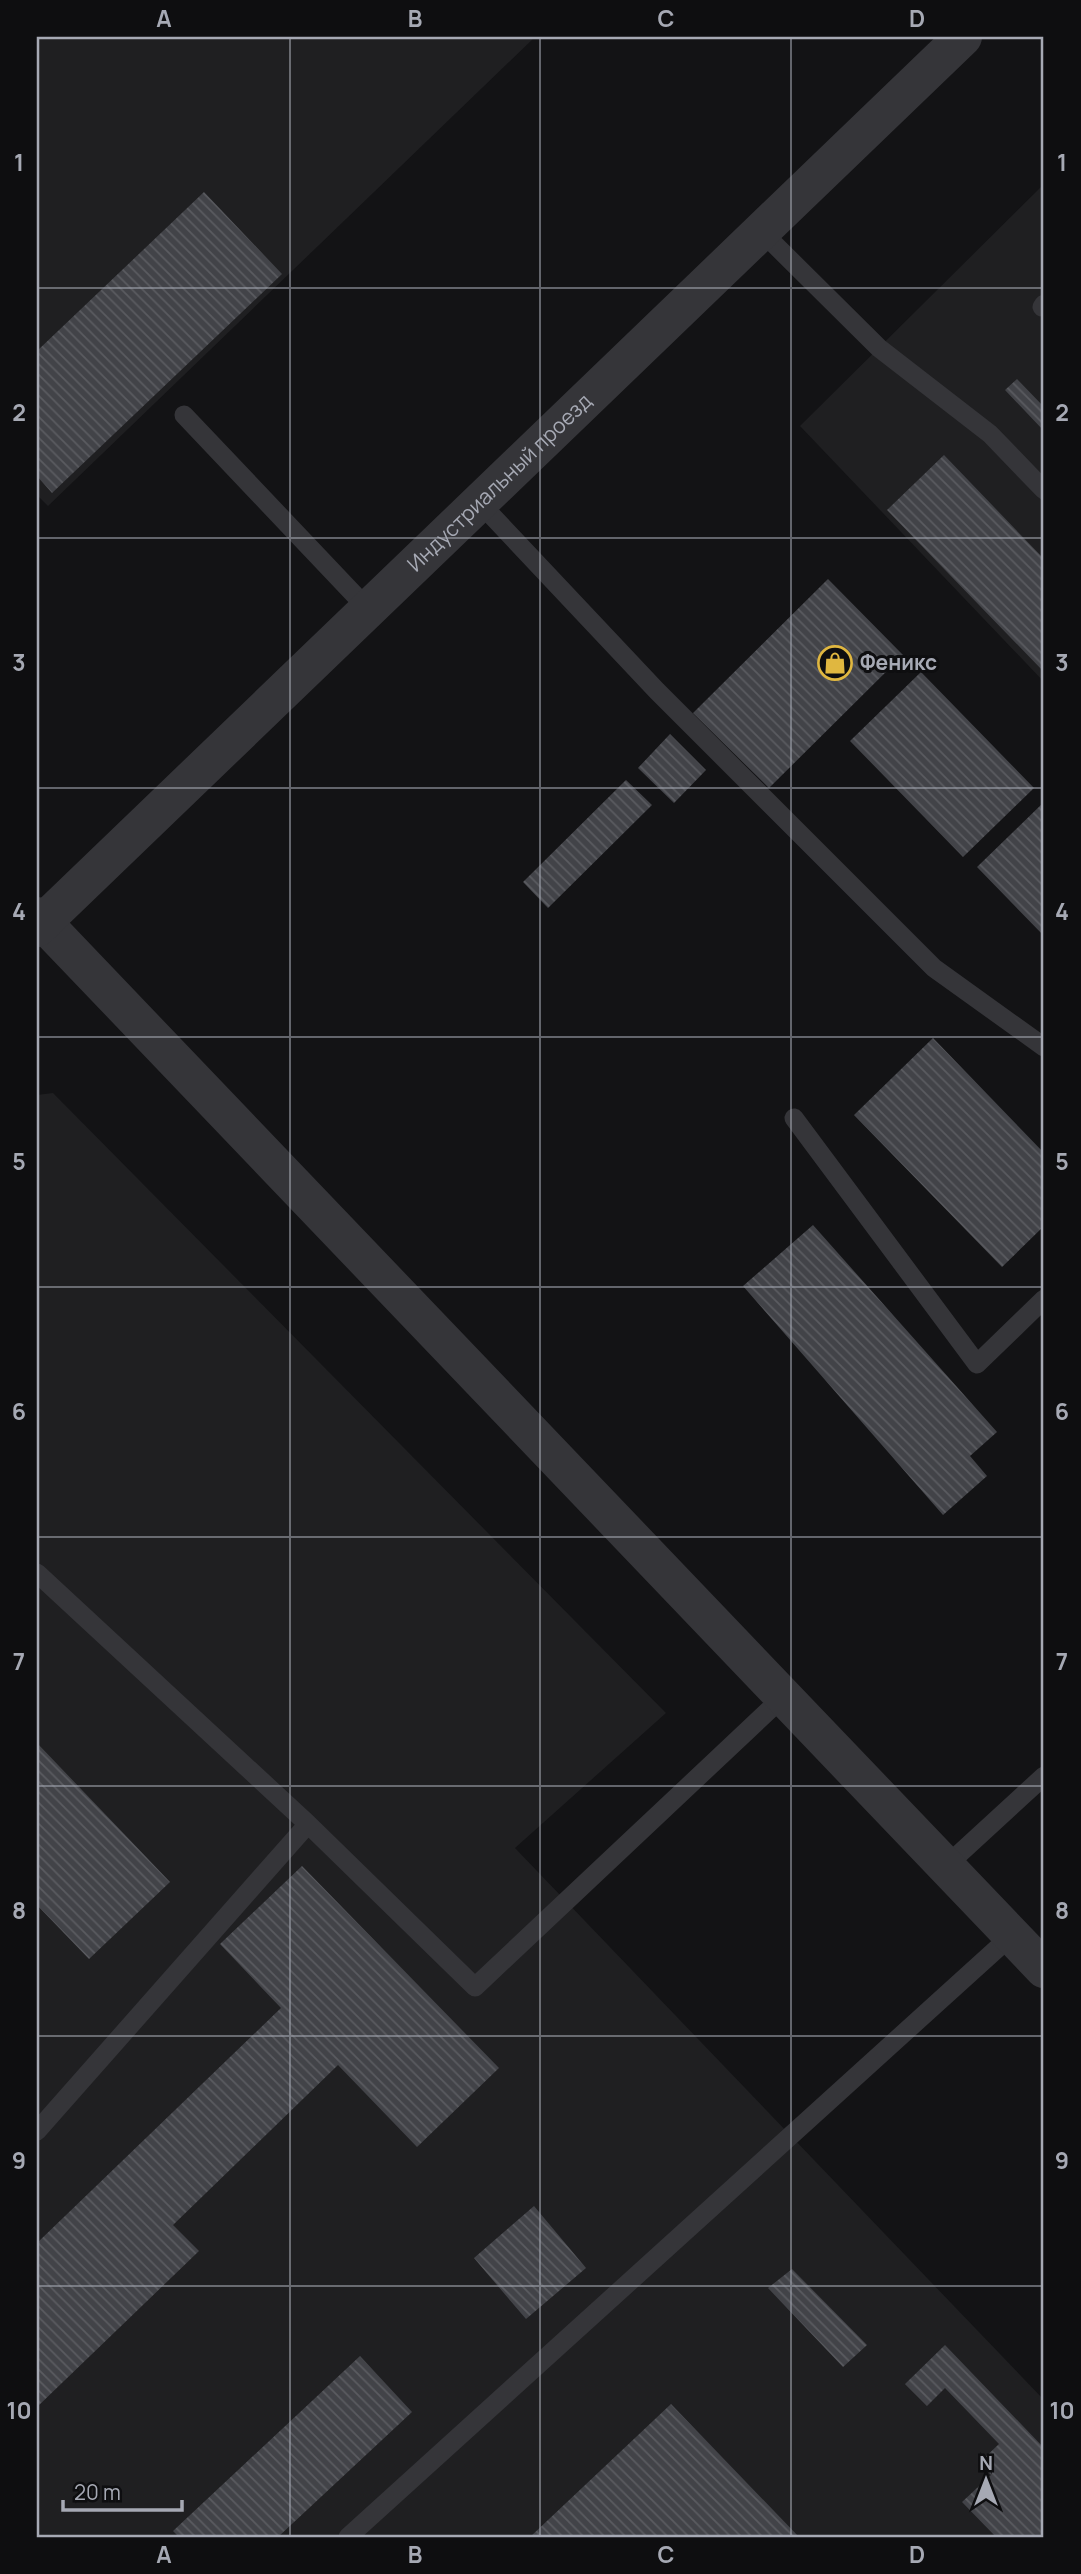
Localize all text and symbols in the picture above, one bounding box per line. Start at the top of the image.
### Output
text: A [156,2,172,34]
text: B [408,2,422,34]
text: C [658,2,675,34]
text: D [909,2,925,34]
text: 1 [14,146,24,178]
text: 1 [1057,146,1067,178]
street label: Индустриальный проезд [401,387,597,577]
text: 2 [12,396,26,428]
text: 2 [1055,396,1069,428]
shop icon: Феникс [816,644,854,682]
text: 3 [12,646,26,678]
text: 3 [1055,646,1069,678]
place label: Феникс [860,648,937,676]
text: 4 [12,895,26,927]
text: 4 [1055,895,1069,927]
text: 5 [12,1145,26,1177]
text: 5 [1055,1145,1069,1177]
text: 6 [12,1395,26,1427]
text: 6 [1055,1395,1069,1427]
text: 7 [13,1645,25,1677]
text: 7 [1056,1645,1068,1677]
text: 8 [12,1894,26,1926]
text: 8 [1055,1894,1069,1926]
text: 9 [12,2144,26,2176]
text: 9 [1055,2144,1069,2176]
text: 10 [6,2394,32,2426]
text: 10 [1049,2394,1075,2426]
north arrow [951,2444,1021,2514]
text: N [979,2450,993,2476]
scale bar [63,2469,182,2513]
text: 20 m [74,2478,121,2506]
text: A [156,2538,172,2570]
text: B [408,2538,422,2570]
text: C [658,2538,675,2570]
text: D [909,2538,925,2570]

